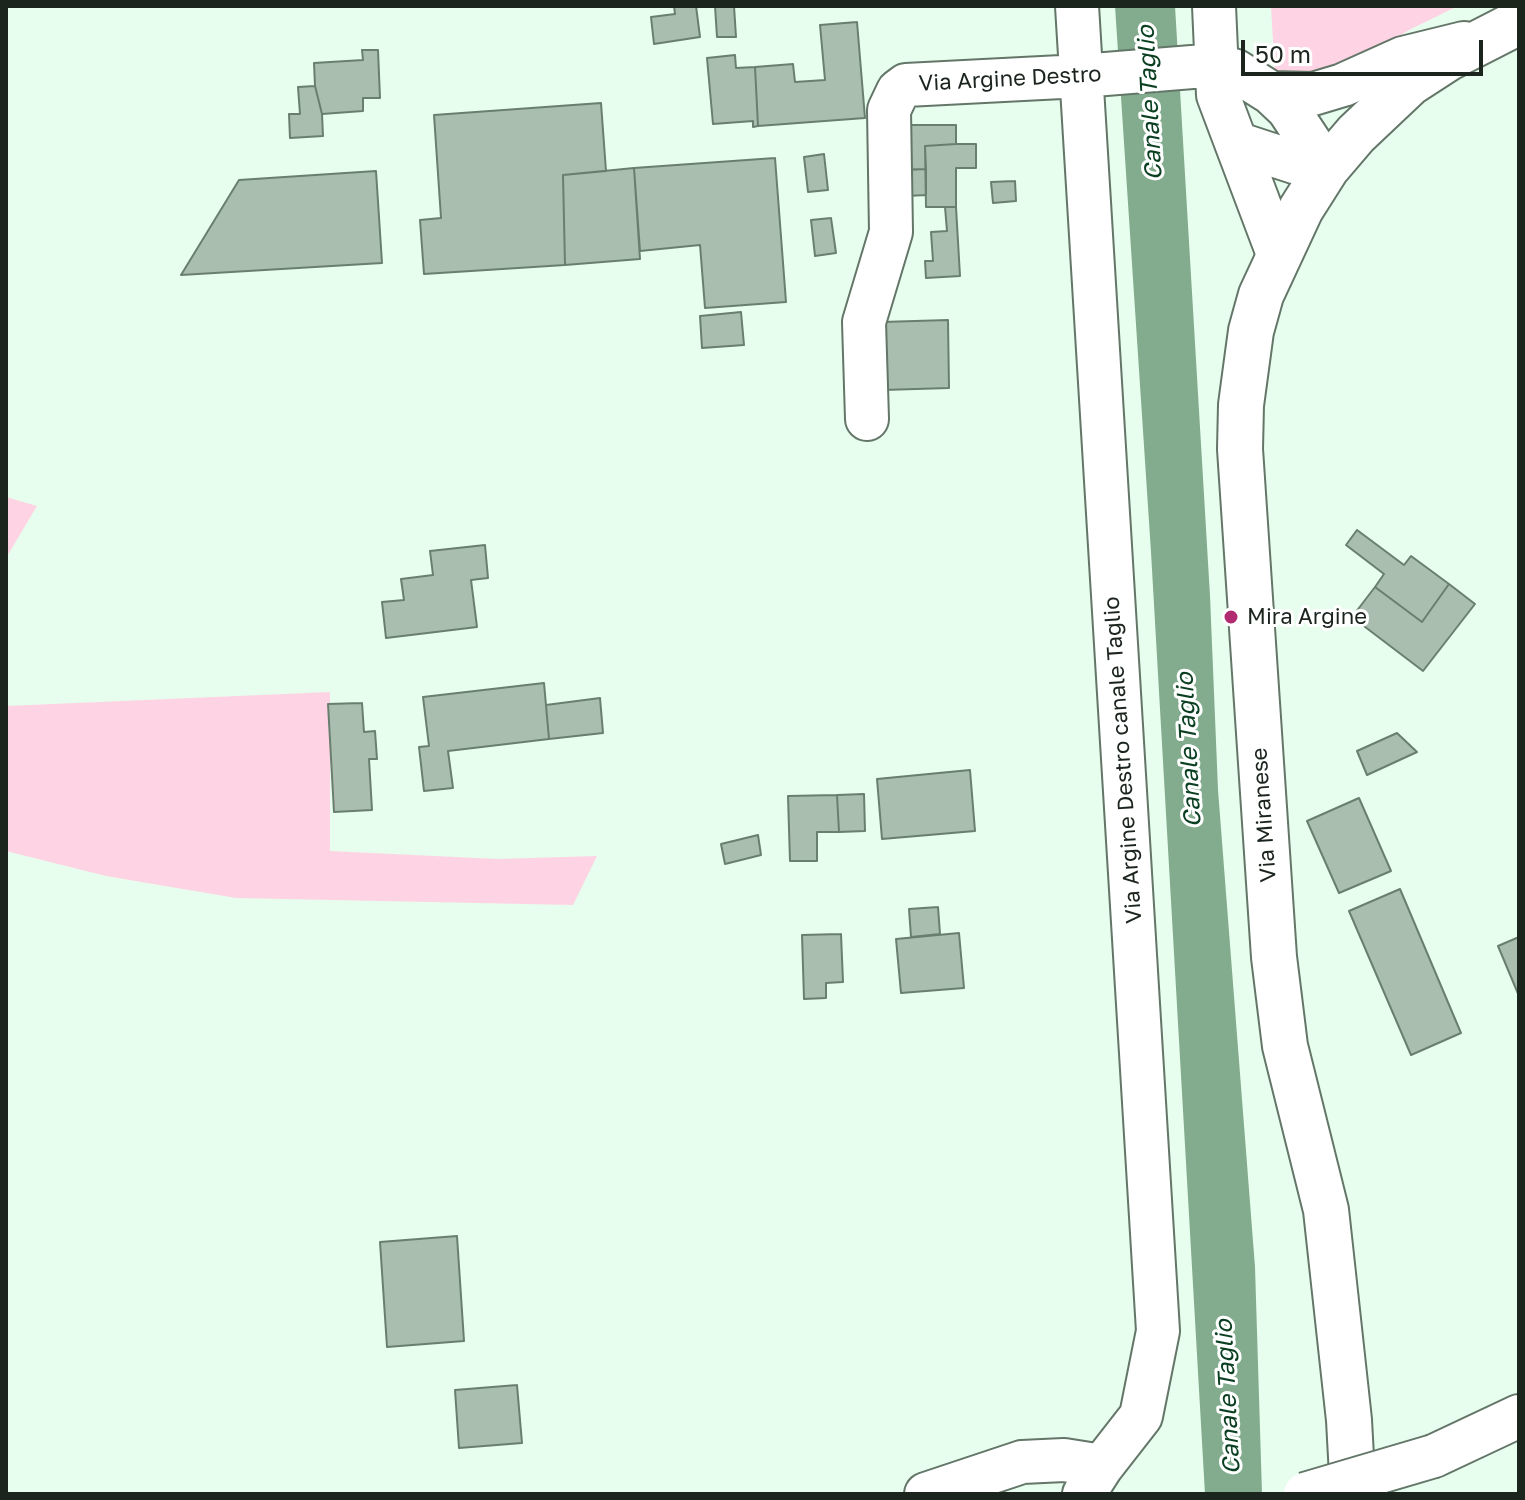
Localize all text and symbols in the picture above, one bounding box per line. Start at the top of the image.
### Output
scale bar [1245,24,1487,74]
water label: Canale Taglio [1132,25,1168,181]
text: 50 m [1255,39,1311,68]
street label: Via Argine Destro [918,61,1102,97]
street label: Via Argine Destro canale Taglio [1098,596,1148,924]
place label: Mira Argine [1247,604,1367,630]
marker: Mira Argine [1222,608,1240,626]
water label: Canale Taglio [1171,672,1207,828]
street label: Via Miranese [1246,747,1282,883]
water label: Canale Taglio [1210,1319,1246,1475]

